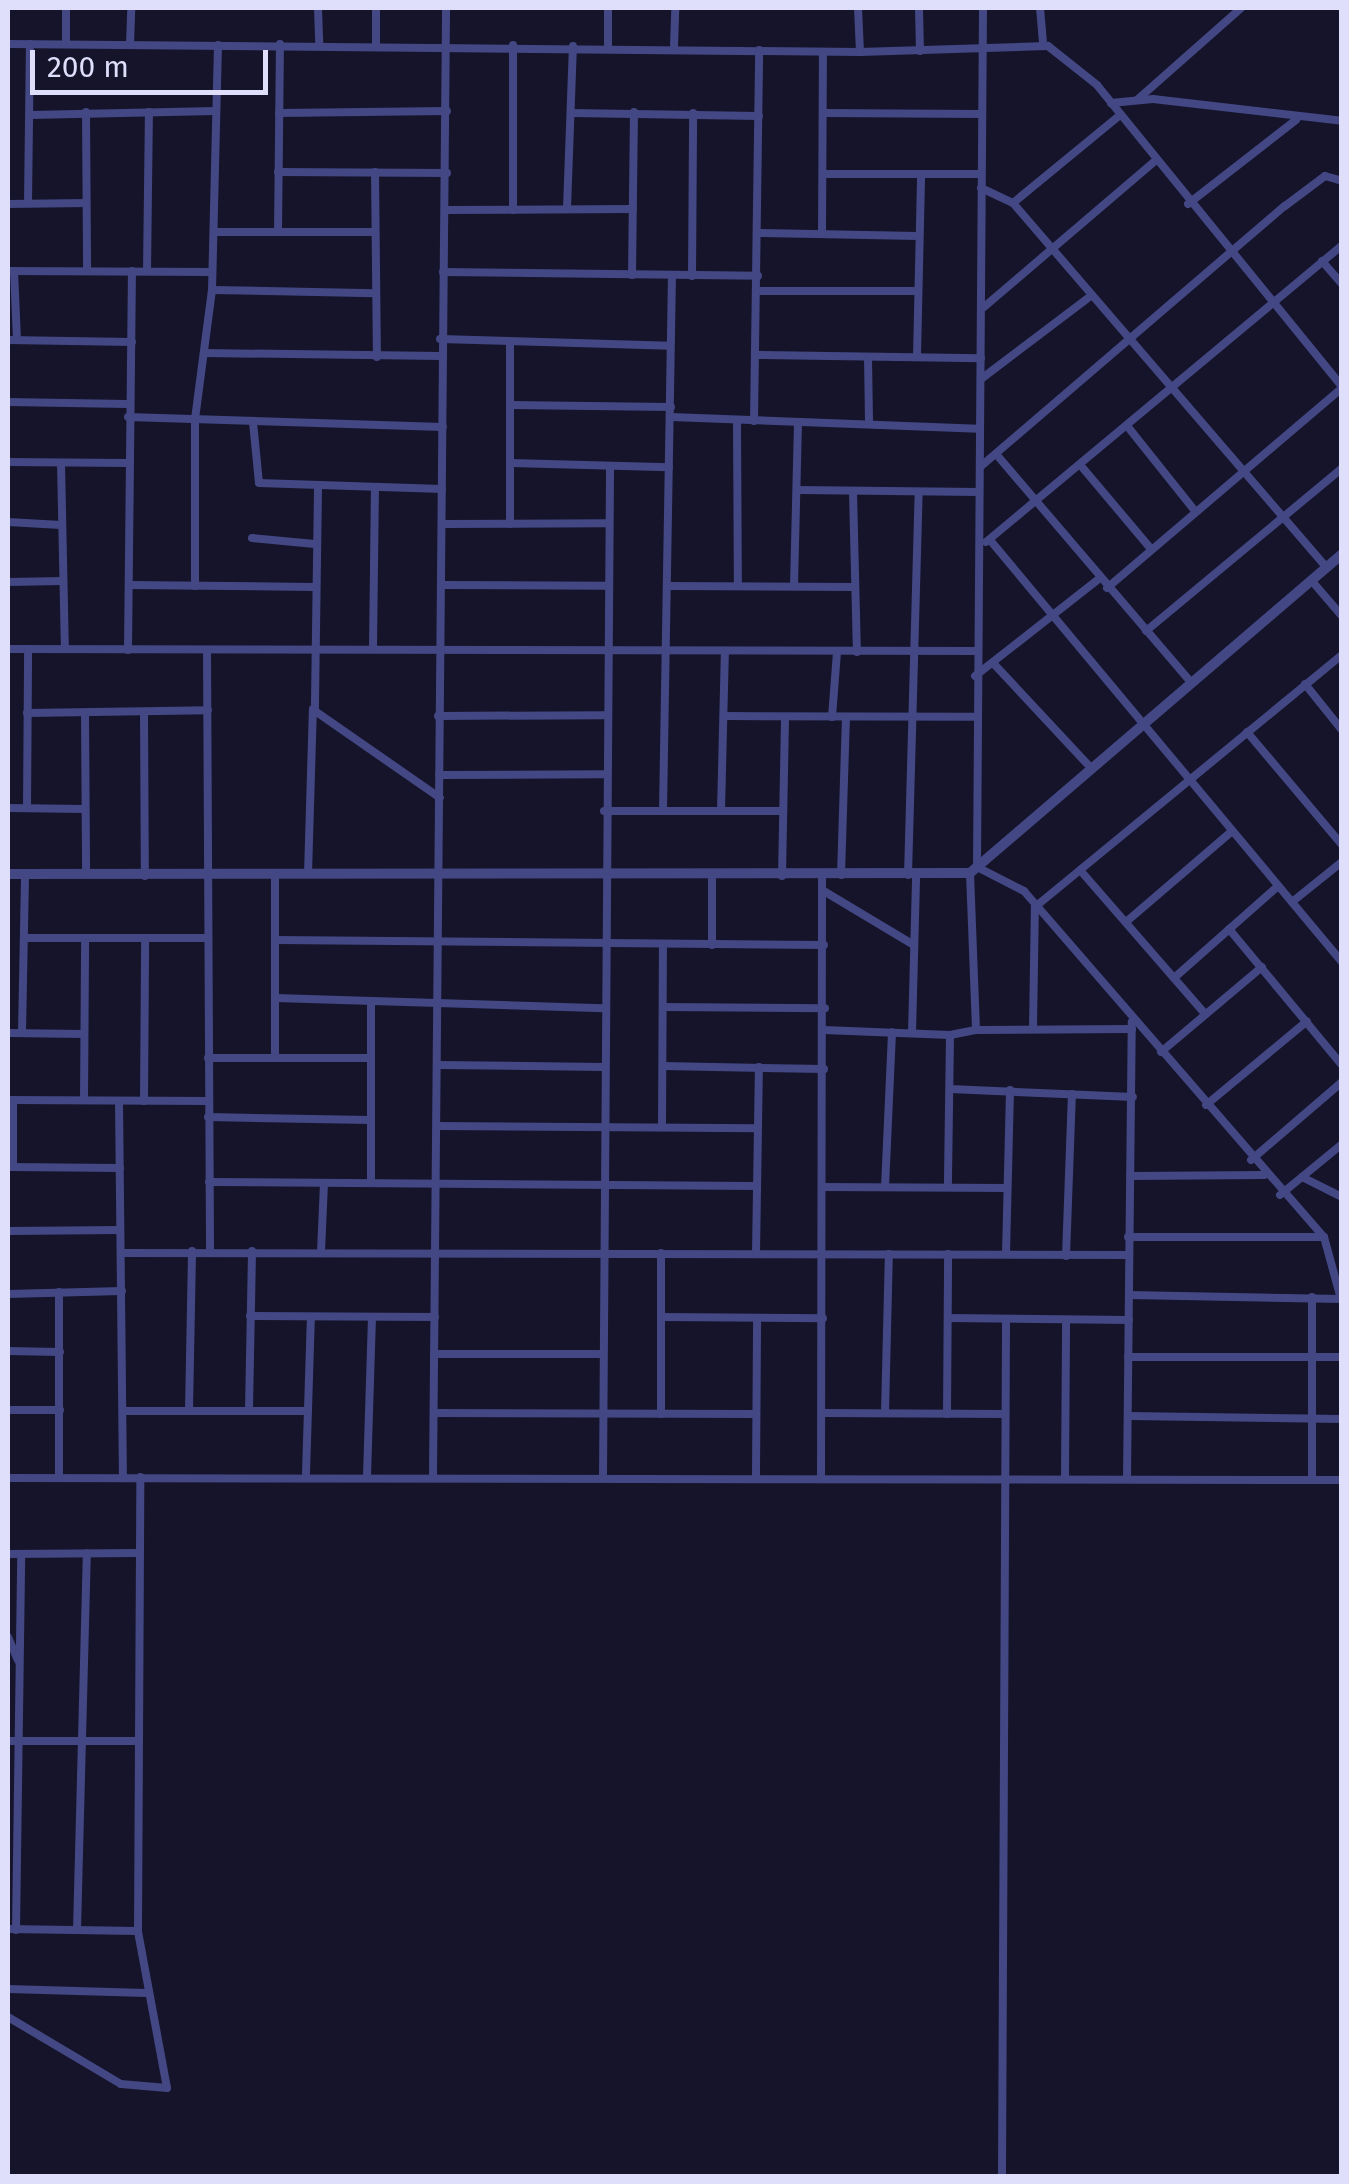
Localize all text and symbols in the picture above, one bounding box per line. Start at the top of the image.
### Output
scale bar [35,30,272,92]
text: 200 m [47,49,129,85]

